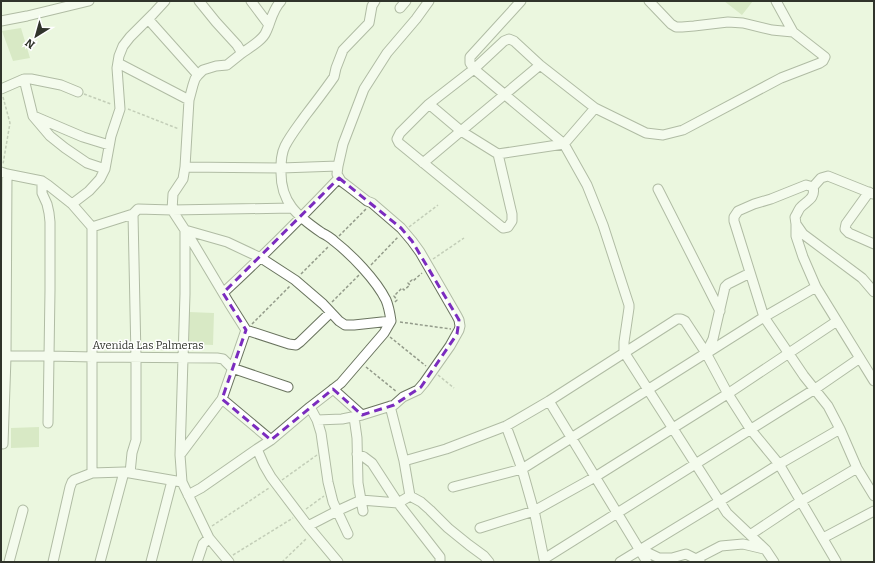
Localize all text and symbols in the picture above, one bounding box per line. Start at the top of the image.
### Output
north arrow [16,16,56,56]
text: N [23,36,38,51]
street label: Avenida Las Palmeras [93,339,203,352]

